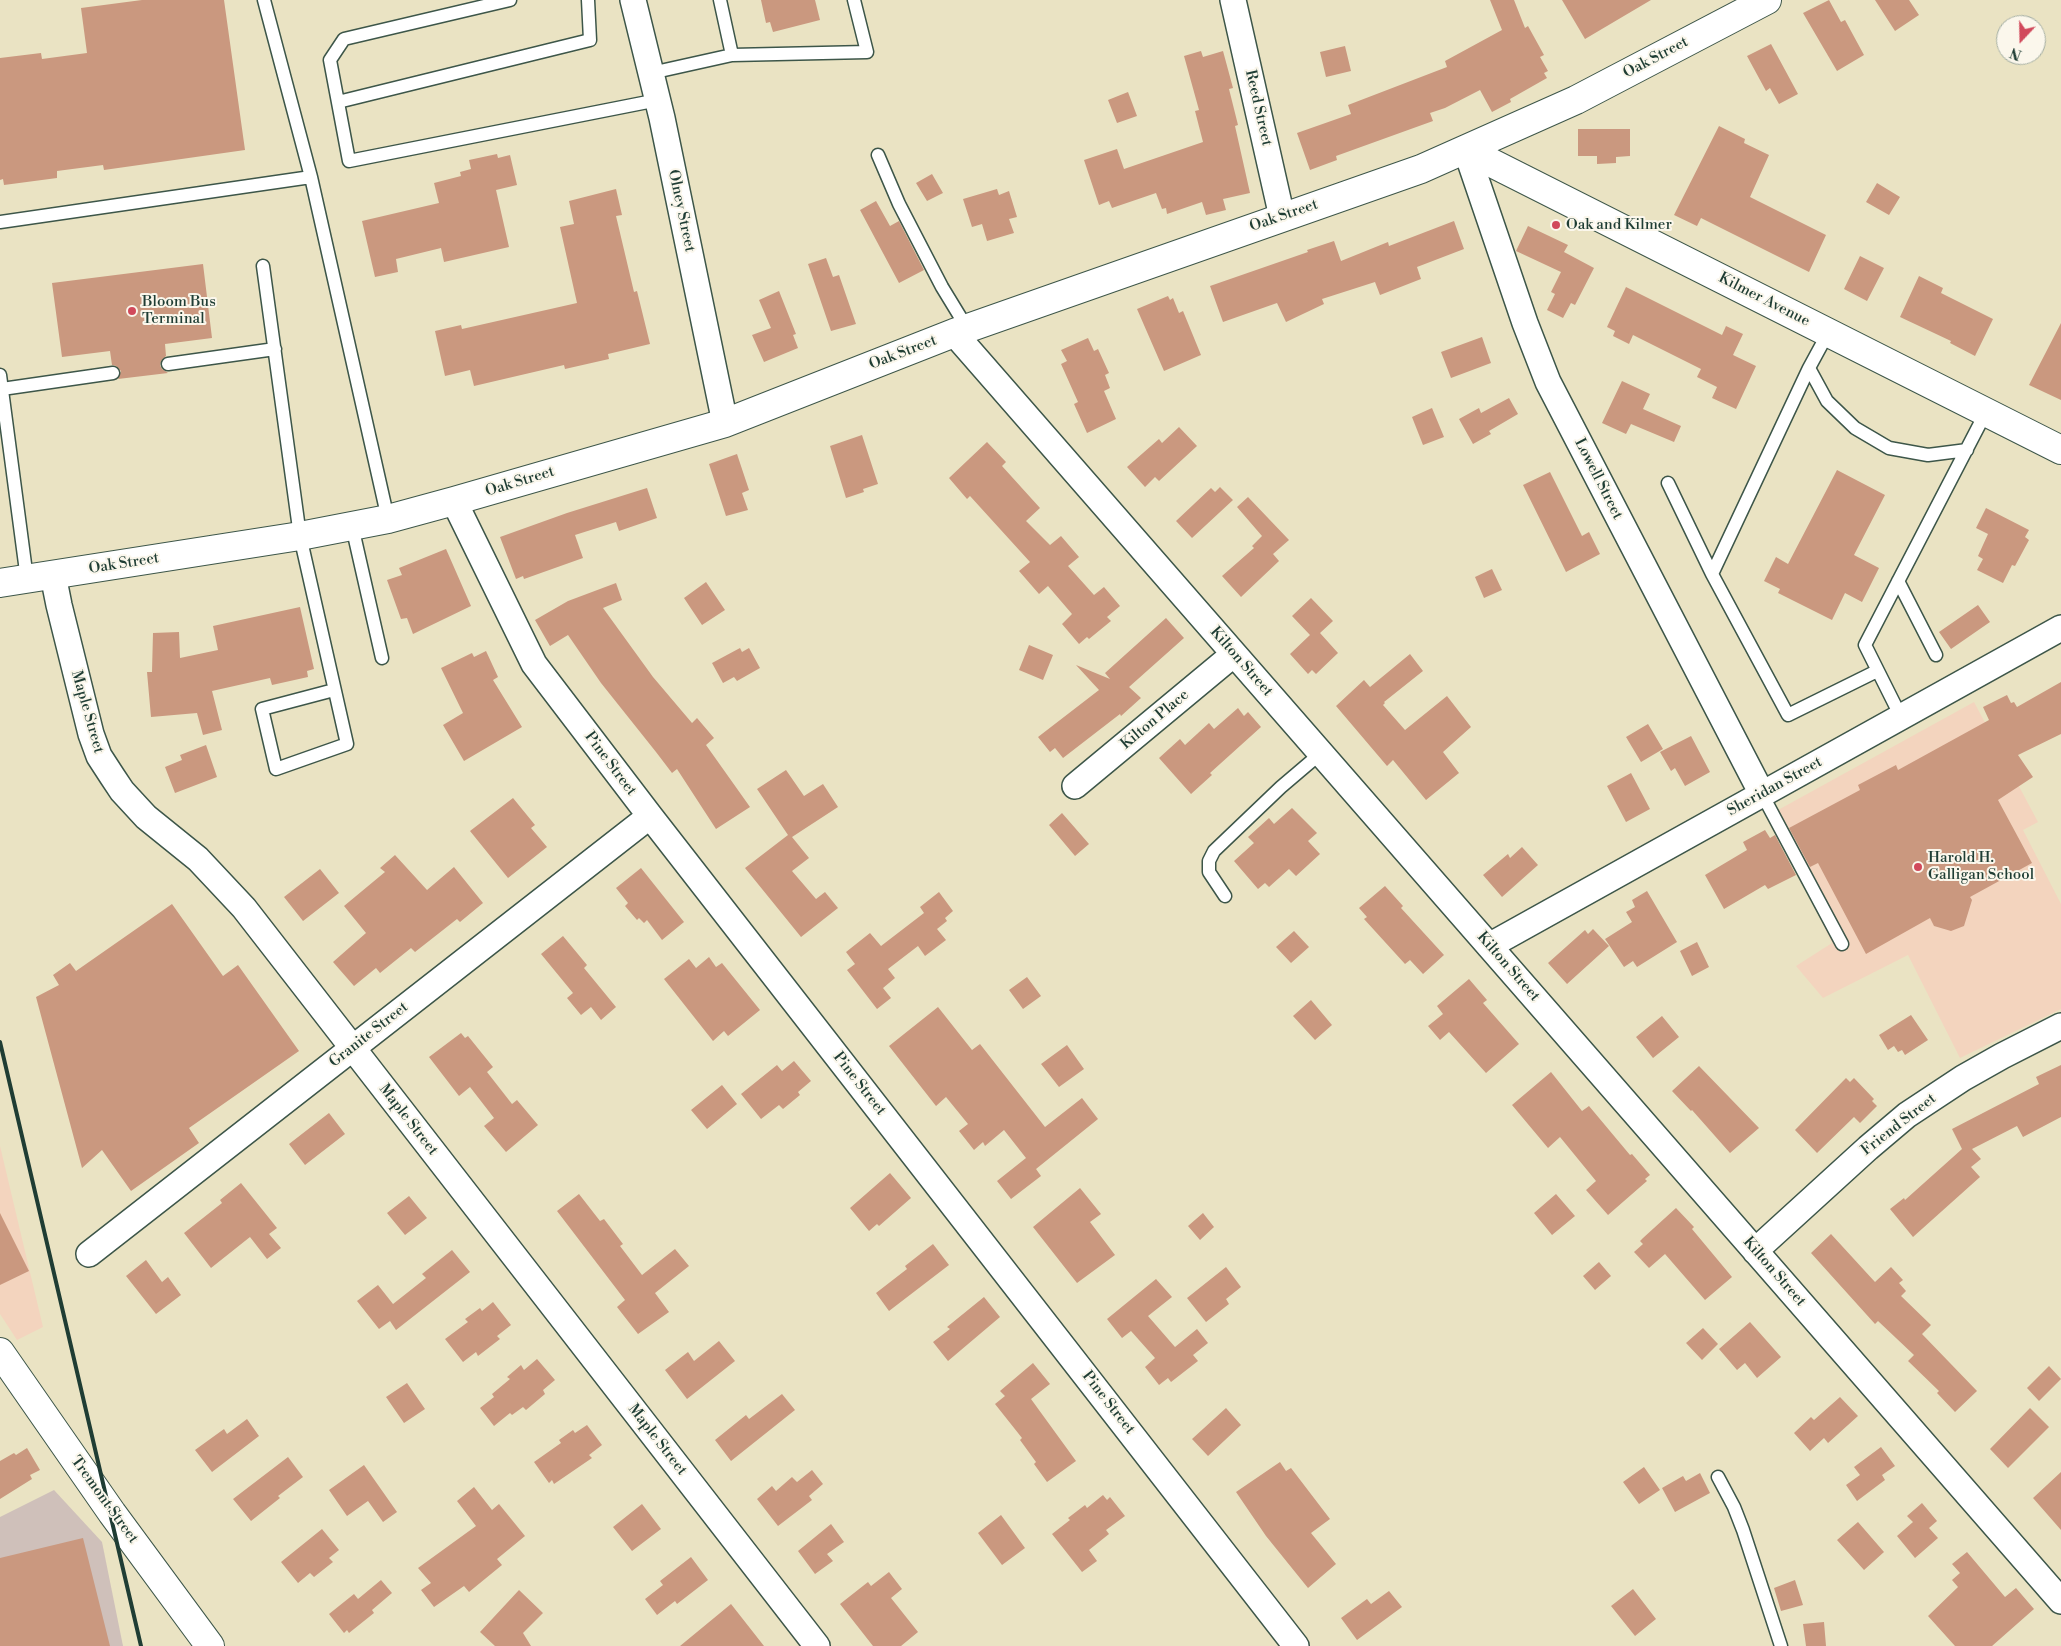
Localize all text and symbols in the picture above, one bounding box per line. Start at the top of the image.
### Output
north arrow [1996,15,2046,65]
street label: Oak Street [1620,33,1692,83]
text: N [2008,43,2024,63]
street label: Reed Street [1240,68,1276,148]
street label: Olney Street [663,168,699,254]
street label: Oak Street [1248,196,1320,236]
place label: Oak and Kilmer [1566,216,1672,234]
marker: Oak and Kilmer [1550,219,1562,231]
street label: Kilmer Avenue [1715,269,1813,331]
place label: Bloom Bus Terminal [142,293,216,328]
marker: Bloom Bus Terminal [126,305,138,317]
street label: Oak Street [867,332,939,374]
street label: Lowell Street [1570,435,1626,523]
street label: Oak Street [483,463,557,501]
street label: Oak Street [88,550,160,578]
street label: Kilton Street [1206,623,1276,701]
street label: Maple Street [67,668,107,756]
street label: Kilton Place [1117,686,1193,754]
street label: Pine Street [580,728,640,800]
street label: Sheridan Street [1724,753,1826,821]
place label: Harold H. Galligan School [1928,849,2034,884]
marker: Harold H. Galligan School [1912,861,1924,873]
street label: Kilton Street [1473,928,1543,1006]
street label: Granite Street [326,999,412,1071]
street label: Pine Street [829,1049,889,1119]
street label: Maple Street [375,1081,441,1159]
street label: Friend Street [1858,1090,1940,1160]
street label: Kilton Street [1739,1233,1809,1311]
street label: Pine Street [1078,1368,1138,1438]
street label: Maple Street [624,1401,690,1479]
street label: Tremont Street [66,1453,142,1547]

